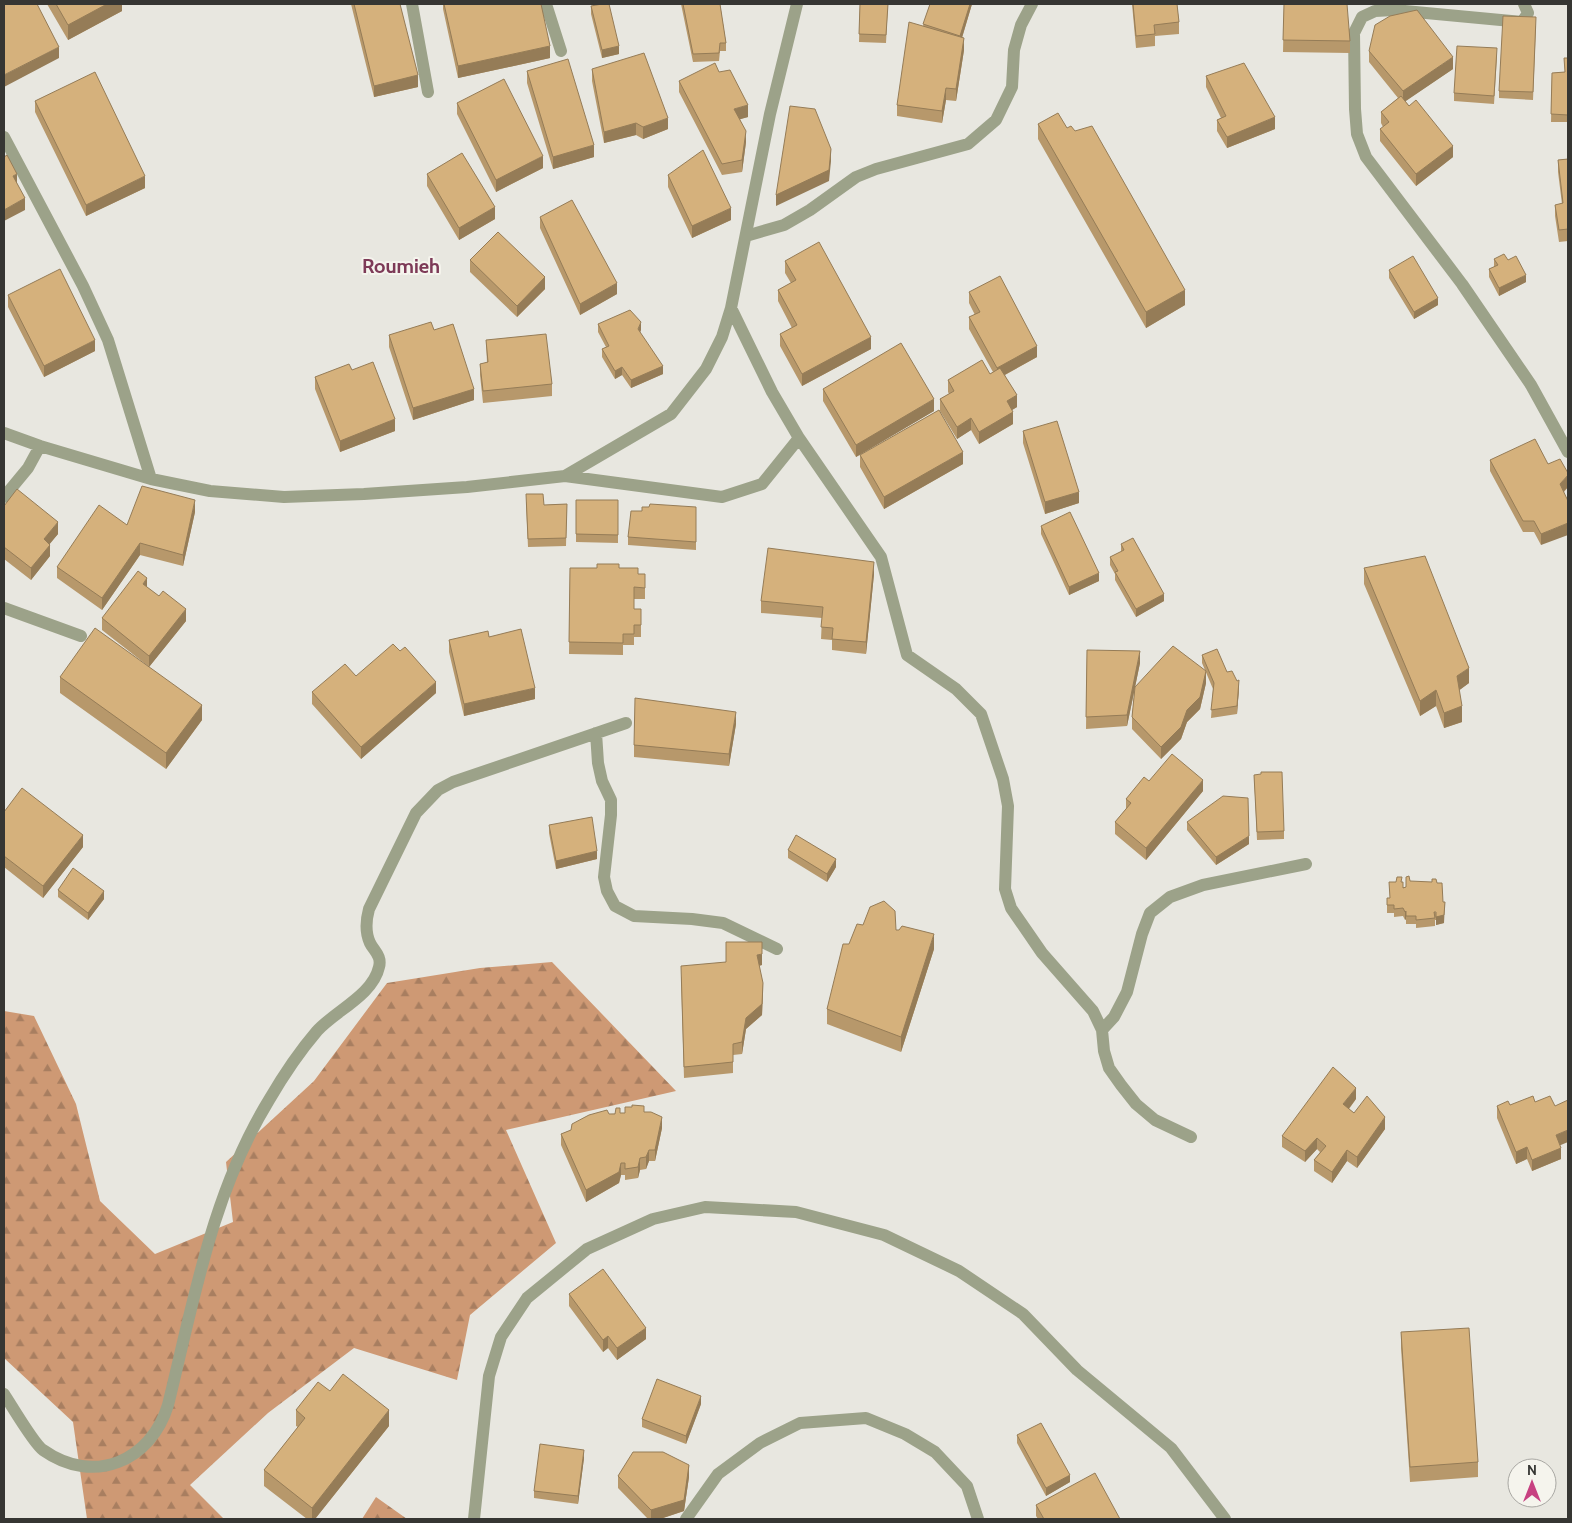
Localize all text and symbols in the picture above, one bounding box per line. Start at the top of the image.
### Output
district label: Roumieh [362,254,440,278]
north arrow [1507,1458,1557,1508]
text: N [1527,1461,1537,1479]

